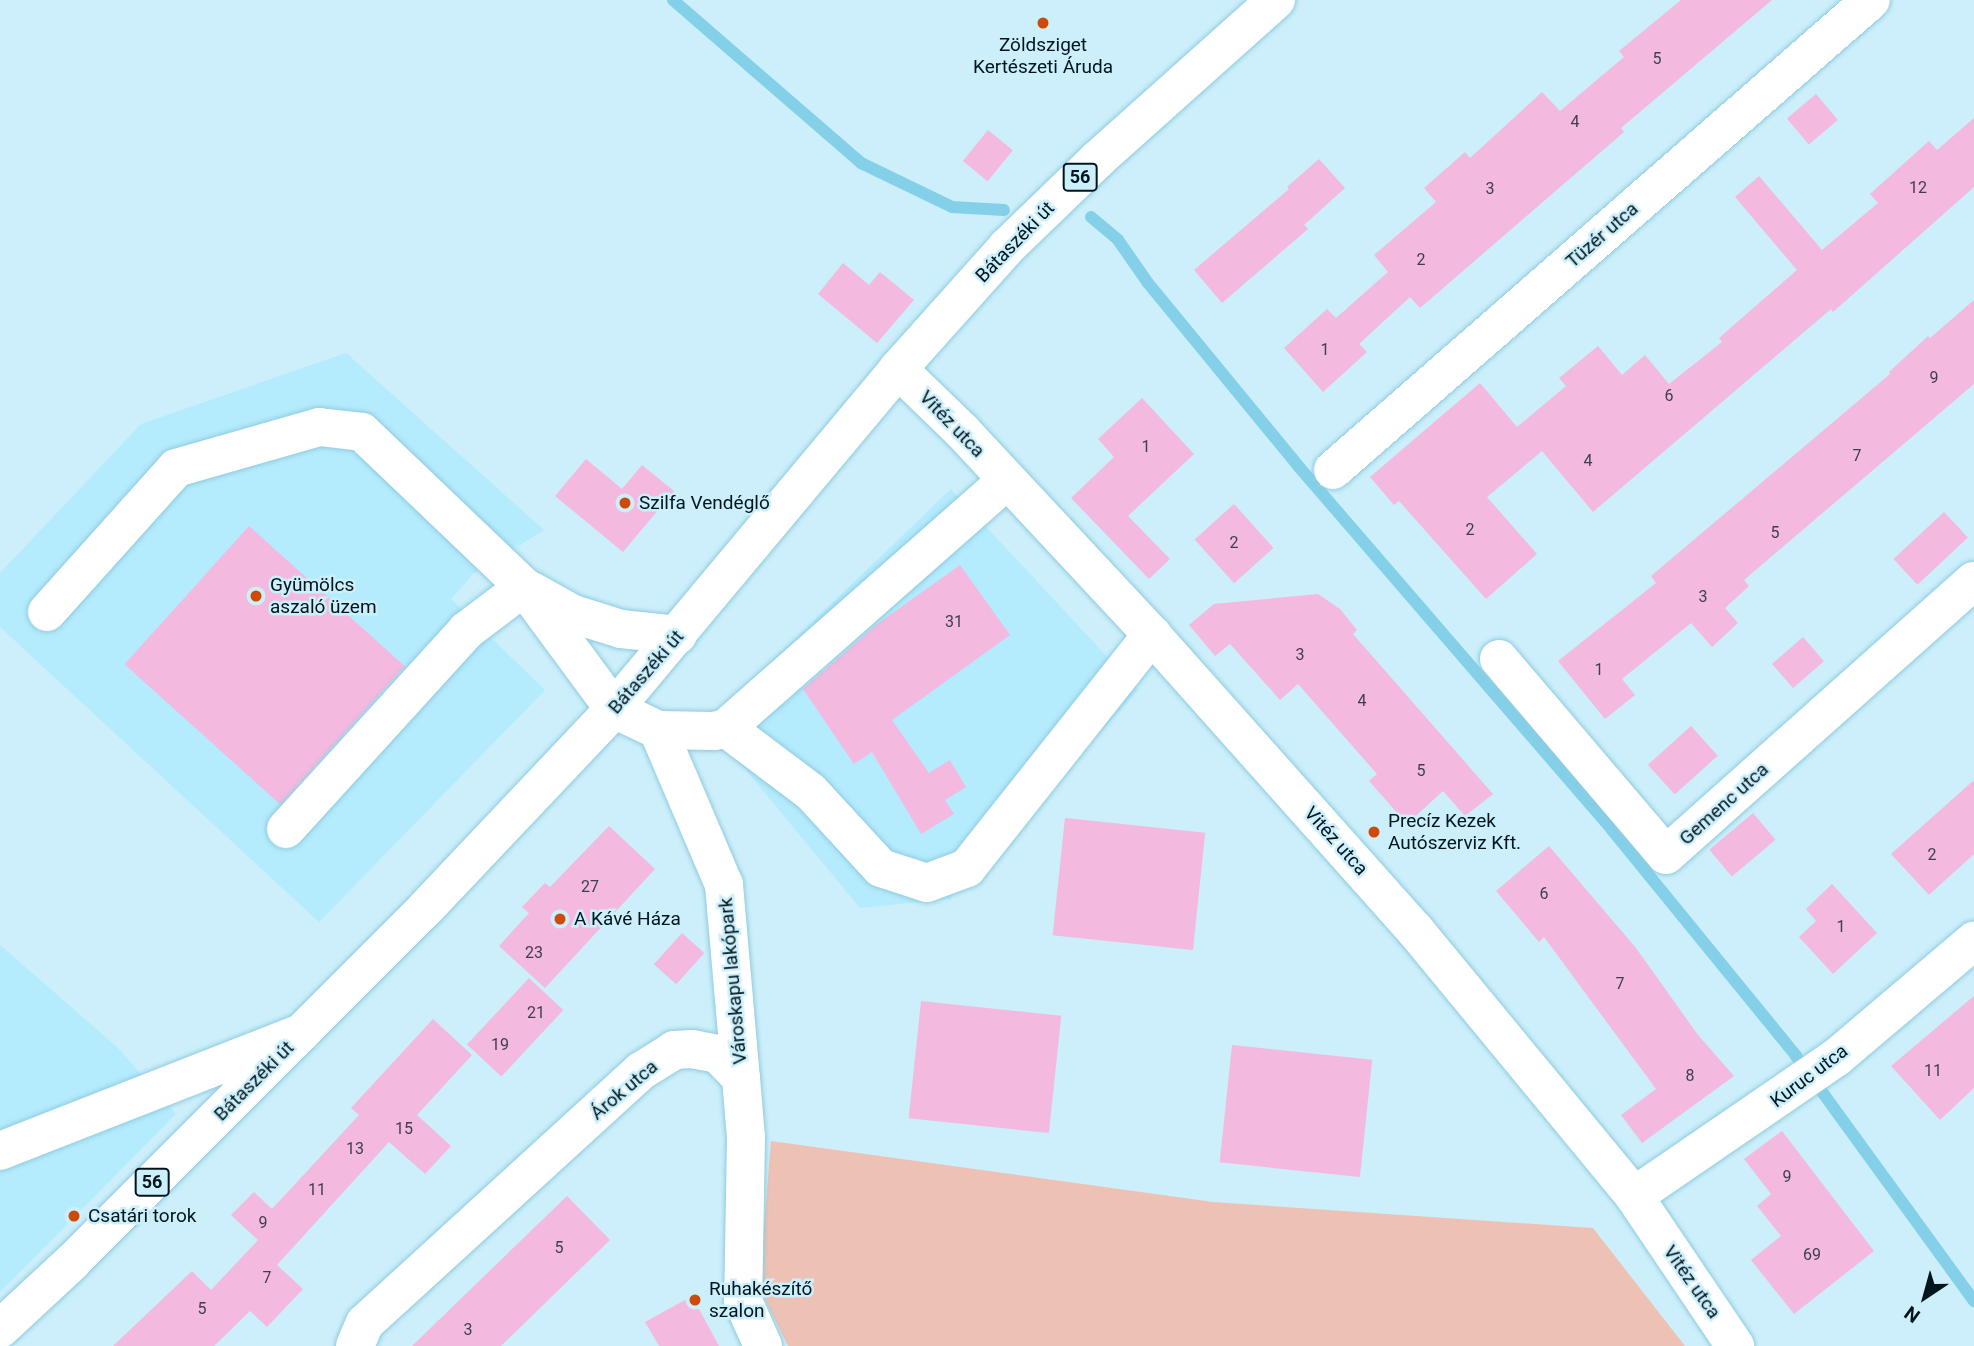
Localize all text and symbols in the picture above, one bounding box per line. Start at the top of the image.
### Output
marker: Zöldsziget Kertészeti Áruda [1035,15,1051,31]
place label: Zöldsziget Kertészeti Áruda [973,34,1113,78]
house number: 5 [1653,49,1661,69]
house number: 4 [1571,112,1579,132]
road number: 56 [1062,162,1098,192]
house number: 12 [1909,178,1927,198]
house number: 3 [1486,179,1494,199]
street label: Bátaszéki út [971,197,1059,287]
street label: Tüzér utca [1561,197,1643,273]
house number: 2 [1417,250,1425,270]
house number: 1 [1321,340,1329,360]
house number: 9 [1930,368,1938,388]
street label: Vitéz utca [915,386,989,462]
house number: 6 [1665,386,1673,406]
house number: 1 [1142,437,1150,457]
house number: 7 [1853,446,1861,466]
house number: 4 [1584,451,1592,471]
place label: Szilfa Vendéglő [639,492,770,514]
marker: Szilfa Vendéglő [617,495,633,511]
house number: 2 [1466,520,1474,540]
house number: 5 [1771,523,1779,543]
house number: 2 [1230,533,1238,553]
place label: Gyümölcs aszaló üzem [270,574,377,618]
house number: 3 [1699,587,1707,607]
marker: Gyümölcs aszaló üzem [248,588,264,604]
house number: 31 [945,612,963,632]
street label: Bátaszéki út [603,625,689,719]
house number: 3 [1296,645,1304,665]
house number: 1 [1595,660,1603,680]
house number: 4 [1358,691,1366,711]
street label: Gemenc utca [1675,758,1773,850]
house number: 5 [1417,761,1425,781]
street label: Vitéz utca [1299,802,1373,880]
place label: Precíz Kezek Autószerviz Kft. [1388,810,1521,854]
marker: Precíz Kezek Autószerviz Kft. [1366,824,1382,840]
house number: 2 [1928,845,1936,865]
house number: 27 [581,877,599,897]
house number: 6 [1540,884,1548,904]
street label: Városkapu lakópark [714,897,752,1065]
place label: A Kávé Háza [574,908,681,930]
marker: A Kávé Háza [552,911,568,927]
house number: 1 [1837,917,1845,937]
house number: 23 [525,943,543,963]
house number: 7 [1616,974,1624,994]
house number: 21 [527,1003,545,1023]
house number: 19 [491,1035,509,1055]
street label: Bátaszéki út [209,1036,299,1126]
street label: Kuruc utca [1766,1040,1852,1112]
street label: Árok utca [586,1055,662,1125]
house number: 11 [1924,1061,1942,1081]
house number: 8 [1686,1066,1694,1086]
house number: 15 [395,1119,413,1139]
house number: 13 [346,1139,364,1159]
house number: 9 [1783,1167,1791,1187]
road number: 56 [134,1168,170,1196]
house number: 11 [308,1180,326,1200]
place label: Csatári torok [88,1205,196,1227]
marker: Csatári torok [66,1208,82,1224]
house number: 9 [259,1213,267,1233]
house number: 5 [555,1238,563,1258]
street label: Vitéz utca [1659,1241,1725,1323]
house number: 69 [1803,1245,1821,1265]
north arrow [1890,1262,1960,1332]
house number: 7 [263,1268,271,1288]
place label: Ruhakészítő szalon [709,1278,812,1322]
marker: Ruhakészítő szalon [687,1292,703,1308]
house number: 5 [198,1299,206,1319]
text: N [1900,1301,1925,1328]
house number: 3 [464,1320,472,1340]

